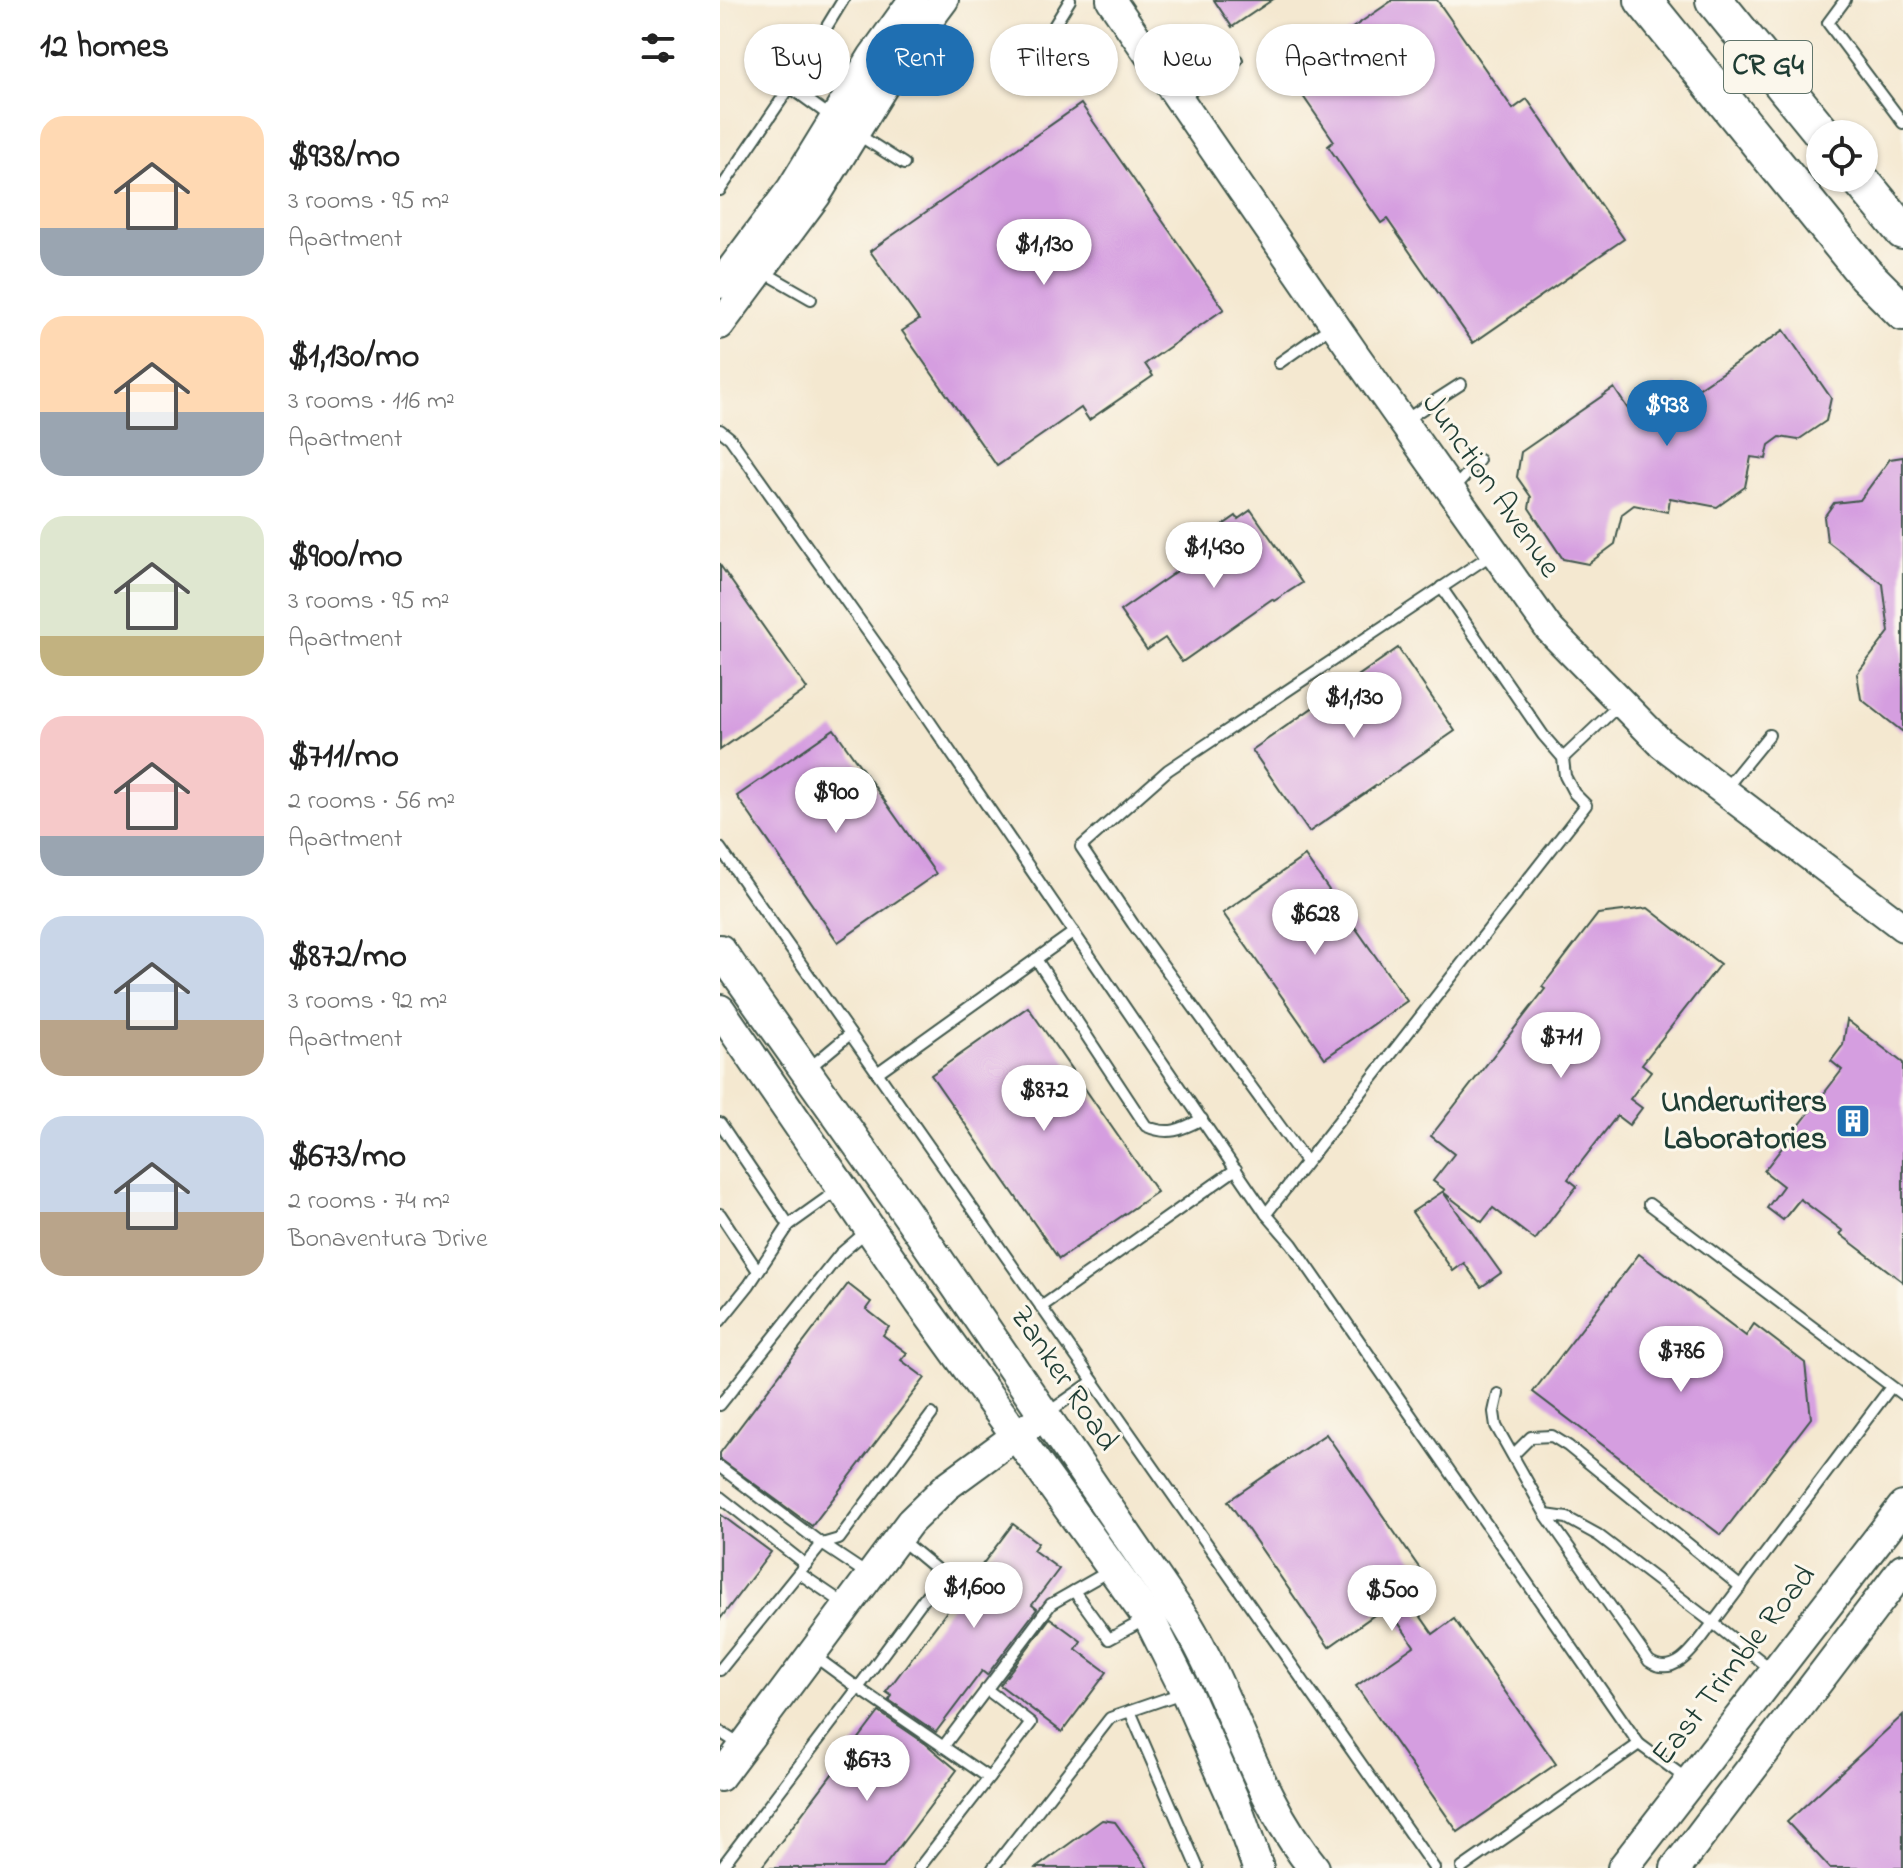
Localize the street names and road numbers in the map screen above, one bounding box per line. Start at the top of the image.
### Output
road number: CR G4 [1724,41,1812,93]
street label: Junction Avenue [1409,384,1572,589]
street label: Zanker Road [997,1297,1129,1461]
street label: East Trimble Road [1641,1555,1829,1777]

